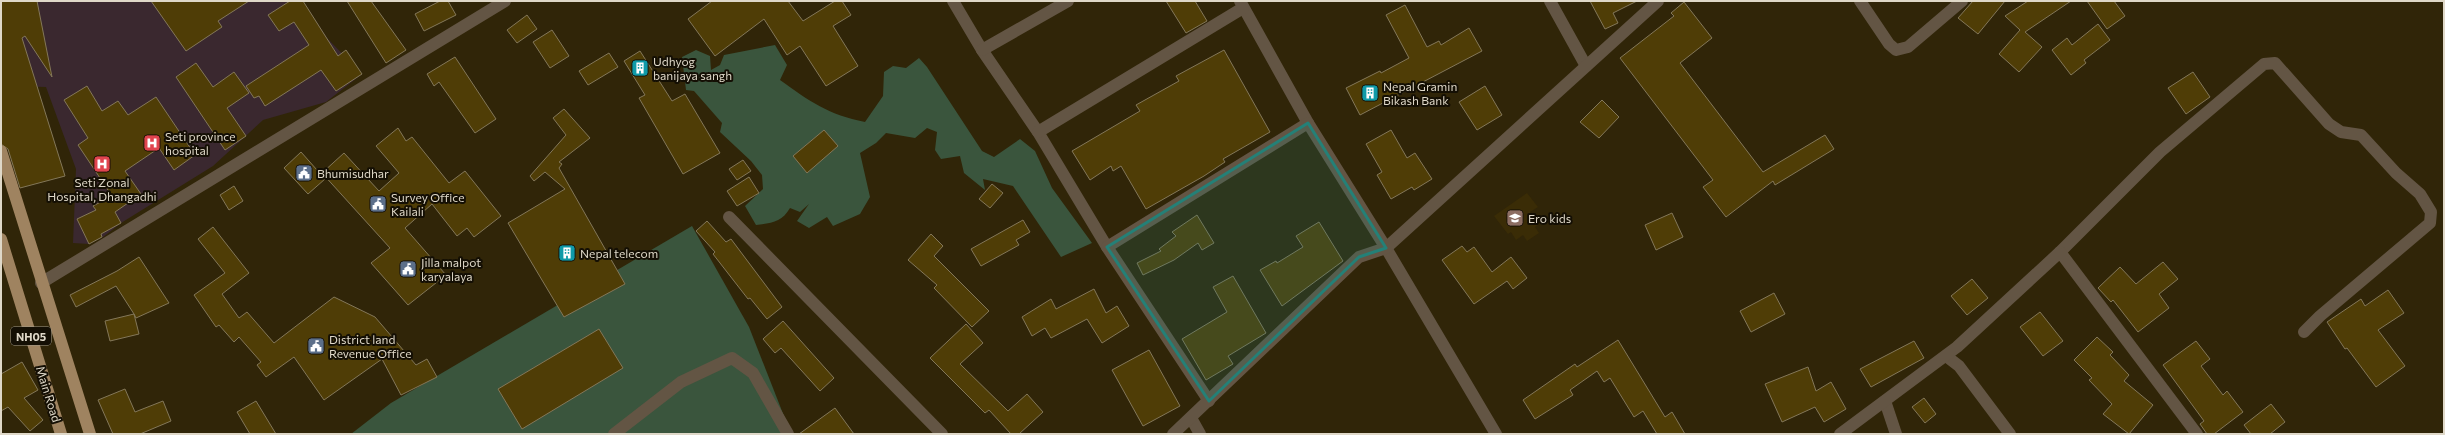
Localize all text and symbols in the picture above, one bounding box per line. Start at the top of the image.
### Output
place label: Udhyog banijaya sangh [653,54,732,82]
building icon: Udhyog banijaya sangh [630,58,650,78]
place label: Nepal Gramin Bikash Bank [1383,79,1457,107]
building icon: Nepal Gramin Bikash Bank [1360,83,1380,103]
place label: Seti province hospital [165,129,236,157]
hospital icon: Seti province hospital [142,133,162,153]
hospital icon: Seti Zonal Hospital, Dhangadhi [92,154,112,174]
public building icon: Bhumisudhar [294,163,314,183]
place label: Bhumisudhar [317,166,389,180]
place label: Seti Zonal Hospital, Dhangadhi [47,175,157,203]
place label: Survey Office Kailali [391,190,465,218]
public building icon: Survey Office Kailali [368,194,388,214]
school or university icon: Ero kids [1505,208,1525,228]
place label: Ero kids [1528,211,1571,225]
building icon: Nepal telecom [557,243,577,263]
place label: Nepal telecom [580,246,658,260]
place label: Jilla malpot karyalaya [421,255,481,283]
public building icon: Jilla malpot karyalaya [398,259,418,279]
road number: NH05 [11,327,51,345]
place label: District land Revenue Office [329,332,412,360]
public building icon: District land Revenue Office [306,336,326,356]
street label: Main Road [34,364,64,424]

